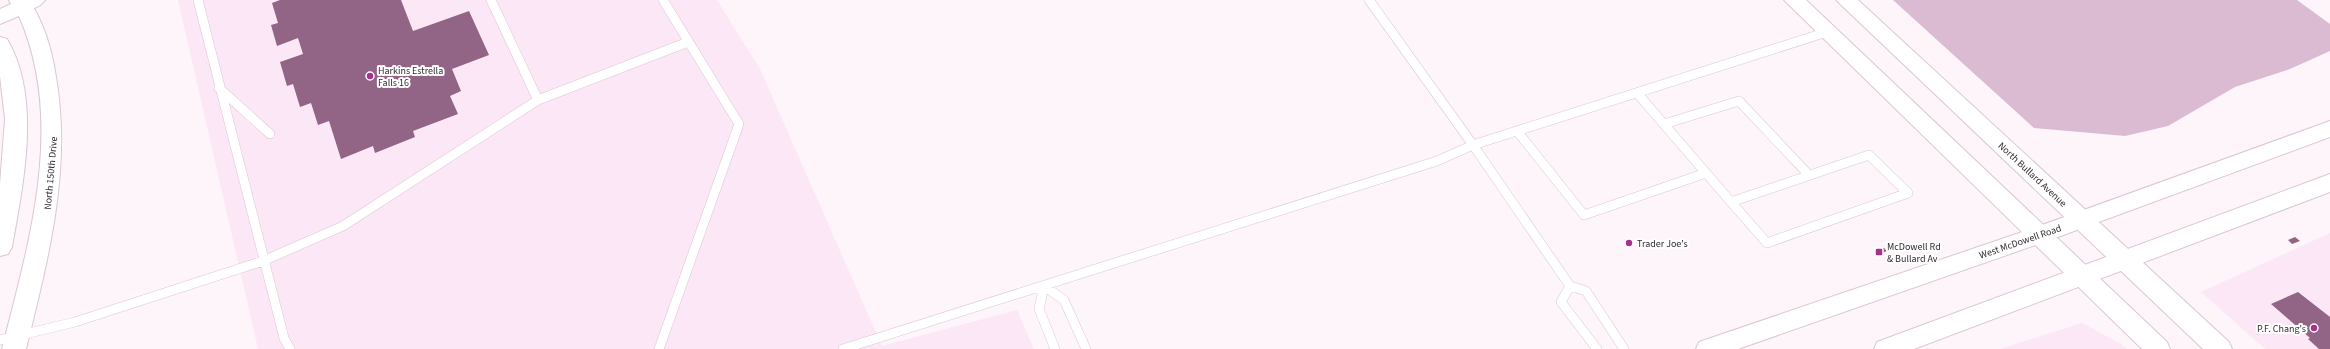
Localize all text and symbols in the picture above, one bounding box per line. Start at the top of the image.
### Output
place label: Harkins Estrella Falls 16 [378,64,443,90]
marker: Harkins Estrella Falls 16 [365,71,375,81]
street label: North 150th Drive [41,136,61,210]
street label: North Bullard Avenue [1995,139,2070,210]
street label: West McDowell Road [1977,221,2063,263]
place label: Trader Joe's [1637,237,1688,251]
marker: Trader Joe's [1624,238,1634,248]
place label: McDowell Rd & Bullard Av [1887,240,1941,266]
marker: McDowell Rd & Bullard Av [1874,247,1884,257]
place label: P.F. Chang's [2257,322,2306,336]
marker: P.F. Chang's [2309,323,2319,333]

